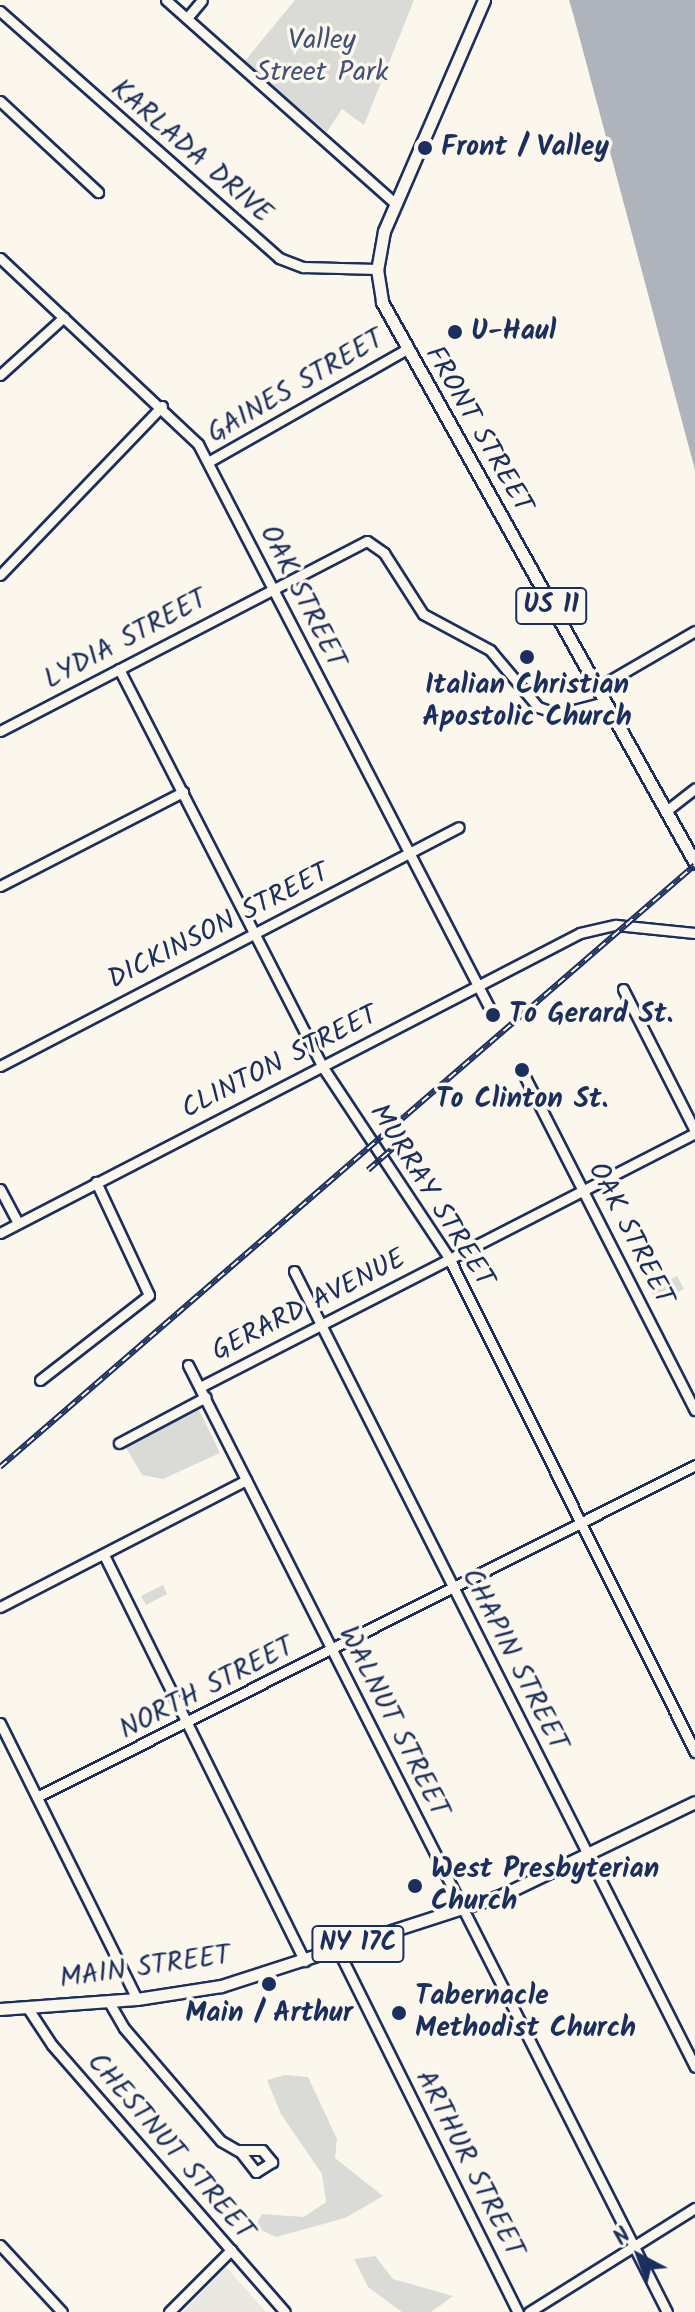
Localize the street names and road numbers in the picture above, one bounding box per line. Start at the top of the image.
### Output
street label: KARLADA DRIVE [103,73,279,231]
street label: GAINES STREET [202,323,390,451]
street label: FRONT STREET [417,341,539,519]
street label: OAK STREET [252,520,352,674]
street label: LYDIA STREET [39,583,213,697]
road number: US 11 [515,584,587,628]
street label: DICKINSON STREET [103,857,335,997]
street label: CLINTON STREET [176,999,384,1127]
street label: MURRAY STREET [361,1098,501,1294]
street label: OAK STREET [580,1157,680,1311]
street label: GERARD AVENUE [207,1243,411,1369]
street label: CHAPIN STREET [454,1563,574,1757]
street label: WALNUT STREET [330,1621,456,1823]
street label: NORTH STREET [114,1631,300,1747]
road number: NY 17C [310,1922,406,1966]
street label: MAIN STREET [58,1939,232,1997]
street label: CHESTNUT STREET [79,2046,261,2248]
street label: ARTHUR STREET [407,2065,531,2263]

